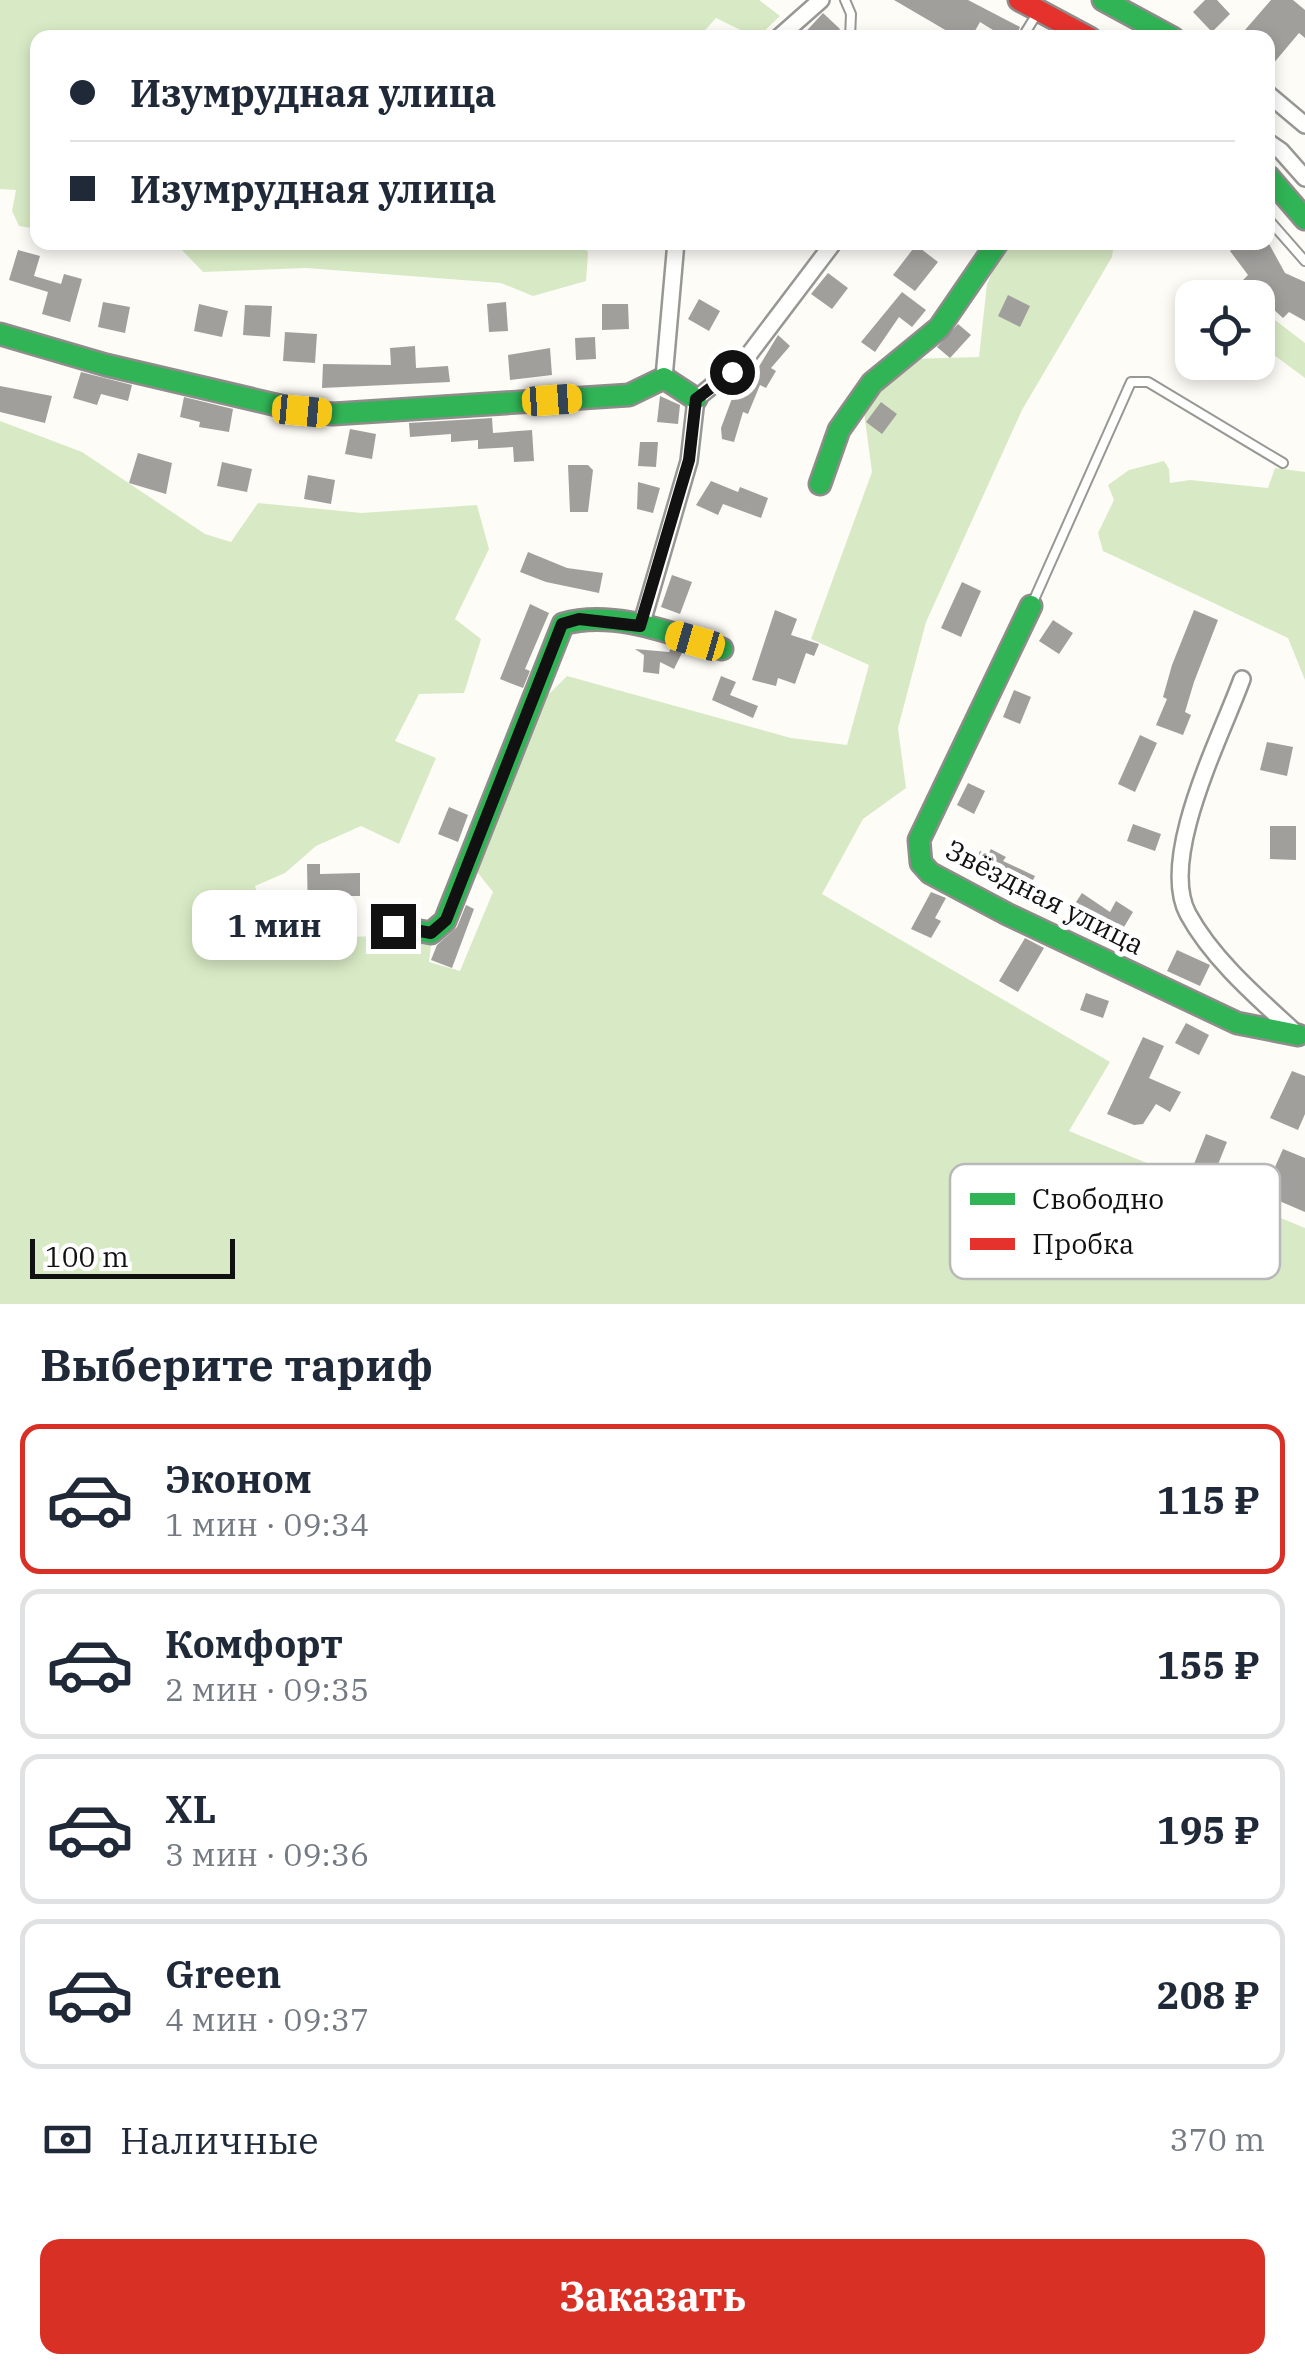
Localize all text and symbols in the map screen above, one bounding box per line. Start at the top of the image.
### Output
text: Изумрудная улица [130,68,497,117]
text: Изумрудная улица [130,164,497,213]
map controls [1175,280,1275,380]
button: locate [1175,280,1275,380]
route start [710,350,755,395]
car [521,383,583,417]
car [271,393,333,429]
car [662,618,728,664]
street label: Звёздная улица [940,831,1151,963]
callout: 1 мин [193,891,358,961]
text: 1 мин [228,904,321,946]
route end [371,904,416,949]
legend [950,1164,1280,1279]
text: Свободно [1032,1180,1164,1217]
text: Пробка [1032,1225,1134,1262]
scale bar [30,1234,235,1278]
text: 100 m [45,1238,129,1275]
text: Выберите тариф [40,1335,433,1393]
icon: car [45,1454,135,1544]
text: Эконом [165,1454,312,1503]
text: 115 ₽ [1157,1475,1260,1524]
text: 1 мин · 09:34 [165,1503,369,1545]
icon: car [45,1619,135,1709]
text: Комфорт [165,1619,343,1668]
text: 155 ₽ [1157,1640,1260,1689]
text: 2 мин · 09:35 [165,1668,369,1710]
icon: car [45,1784,135,1874]
text: XL [165,1784,216,1833]
text: 195 ₽ [1157,1805,1260,1854]
text: 3 мин · 09:36 [165,1833,369,1875]
icon: car [45,1949,135,2039]
text: Green [165,1949,281,1998]
text: 208 ₽ [1157,1970,1260,2019]
text: 4 мин · 09:37 [165,1998,369,2040]
icon: cash [40,2112,95,2167]
text: Наличные [120,2115,319,2164]
text: 370 m [1169,2118,1265,2160]
button: Заказать [40,2239,1265,2354]

